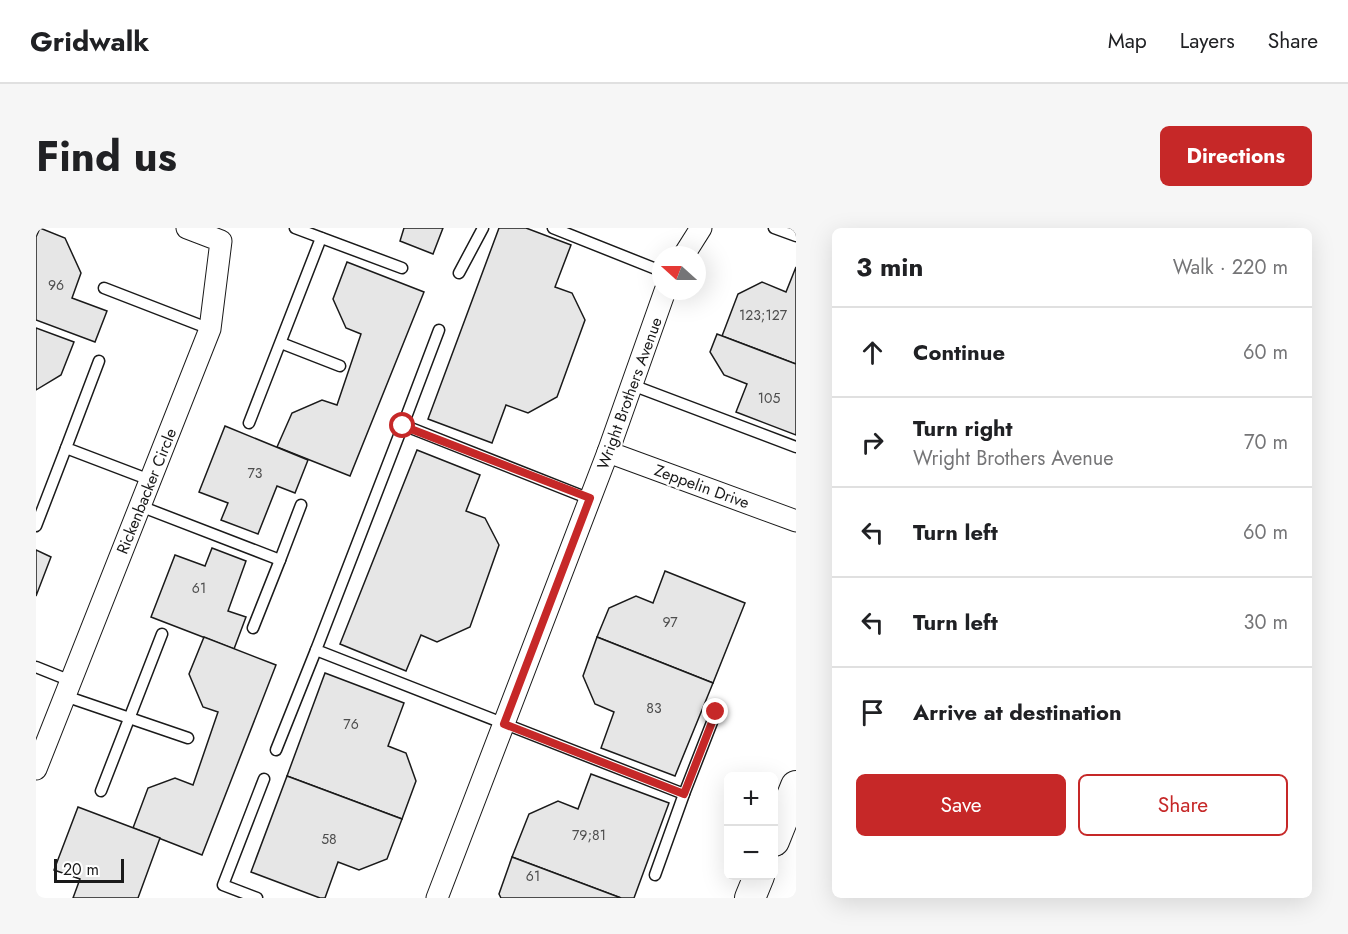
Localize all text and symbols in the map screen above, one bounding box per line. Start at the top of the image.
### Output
text: Gridwalk [30,21,149,62]
text: Map [1108,26,1147,56]
text: Layers [1180,26,1235,56]
text: Share [1268,26,1318,56]
text: Find us [36,126,177,187]
button: Directions [1160,126,1312,186]
north arrow [652,246,706,300]
text: 3 min [856,248,923,286]
text: Walk · 220 m [1173,253,1288,282]
house number: 96 [48,275,64,295]
house number: 123;127 [739,305,788,325]
street label: Wright Brothers Avenue [591,314,668,473]
icon: ahead [856,336,889,369]
text: Continue [913,336,1005,368]
text: 60 m [1243,338,1288,367]
house number: 105 [758,388,780,408]
route start [389,412,415,438]
text: Turn right [913,412,1013,444]
street label: Rickenbacker Circle [111,425,182,558]
icon: right [856,426,889,459]
text: 70 m [1244,428,1288,457]
text: Wright Brothers Avenue [913,444,1114,473]
street label: Zeppelin Drive [651,459,753,514]
house number: 73 [248,463,263,483]
icon: left [856,516,889,549]
text: Turn left [913,516,998,548]
text: 60 m [1243,518,1288,547]
house number: 61 [192,578,206,598]
icon: left [856,606,889,639]
text: Turn left [913,606,998,638]
text: 30 m [1243,608,1288,637]
house number: 97 [663,612,678,632]
icon: arrive [856,696,889,729]
text: Arrive at destination [913,696,1122,728]
house number: 83 [646,698,662,718]
route end [702,698,728,724]
house number: 76 [343,714,359,734]
map controls [724,772,778,880]
button: + [724,772,778,826]
button: Save [856,774,1066,836]
button: Share [1078,774,1288,836]
house number: 79;81 [572,825,606,845]
button: − [724,826,778,880]
house number: 58 [321,829,337,849]
scale bar [54,856,124,884]
text: 20 m [63,858,99,881]
house number: 61 [526,866,540,886]

